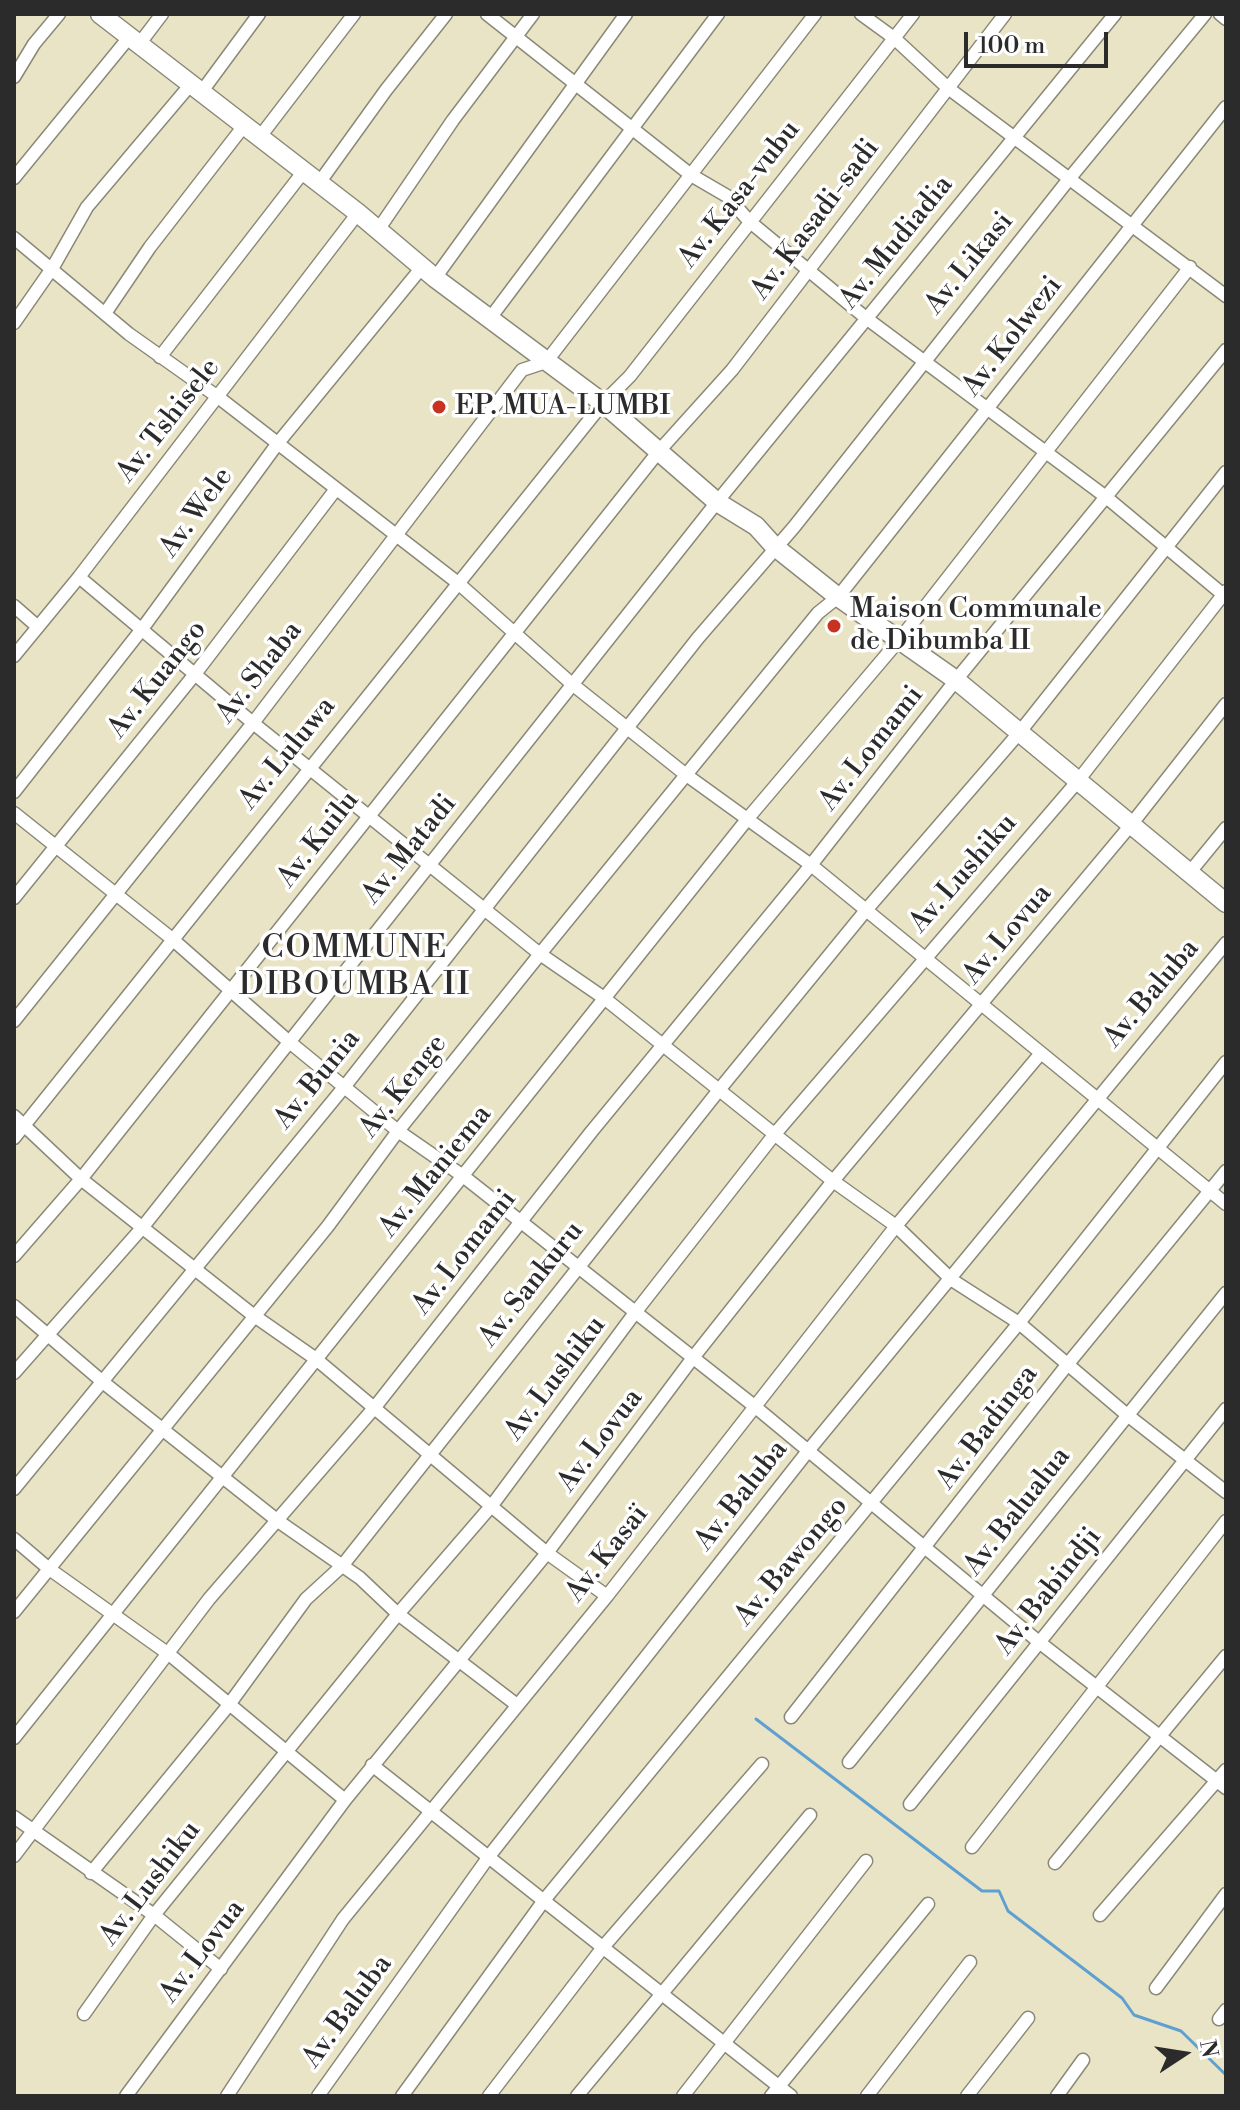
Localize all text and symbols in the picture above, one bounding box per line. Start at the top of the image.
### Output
scale bar [968,16,1112,66]
text: 100 m [978,31,1045,61]
street label: Av. Kasa-vubu [672,115,808,275]
street label: Av. Kasadi-sadi [745,133,887,307]
street label: Av. Mudiadia [833,169,961,317]
street label: Av. Likasi [919,206,1021,322]
street label: Av. Kolwezi [956,270,1070,404]
street label: Av. Tshisele [110,352,228,490]
place label: EP. MUA-LUMBI [455,390,670,424]
marker: EP. MUA-LUMBI [430,398,448,416]
street label: Av. Wele [153,461,241,565]
place label: Maison Communale de Dibumba II [850,593,1102,659]
street label: Av. Kuango [101,614,215,746]
street label: Av. Shaba [210,615,310,731]
marker: Maison Communale de Dibumba II [825,617,843,635]
street label: Av. Lomami [813,680,931,818]
street label: Av. Luluwa [232,691,344,817]
street label: Av. Kuilu [271,785,367,895]
street label: Av. Matadi [356,788,464,912]
street label: Av. Lushiku [903,808,1025,940]
street label: Av. Lovua [956,878,1060,992]
district label: COMMUNE DIBOUMBA II [239,930,471,1005]
street label: Av. Baluba [1097,933,1207,1055]
street label: Av. Bunia [268,1023,368,1137]
street label: Av. Kenge [353,1028,455,1146]
street label: Av. Maniema [372,1099,500,1245]
street label: Av. Lomami [406,1184,524,1322]
street label: Av. Sankuru [473,1216,591,1354]
street label: Av. Lushiku [498,1310,614,1448]
street label: Av. Badinga [930,1359,1046,1497]
street label: Av. Lovua [551,1383,651,1499]
street label: Av. Baluba [688,1434,796,1558]
street label: Av. Balualua [957,1441,1079,1583]
street label: Av. Bawongo [728,1491,856,1633]
street label: Av. Kasaï [560,1499,656,1609]
street label: Av. Babindji [989,1521,1109,1663]
street label: Av. Lushiku [93,1815,209,1953]
street label: Av. Lovua [153,1894,253,2010]
street label: Av. Baluba [296,1949,400,2075]
north arrow [1144,2014,1224,2094]
text: N [1193,2038,1223,2060]

